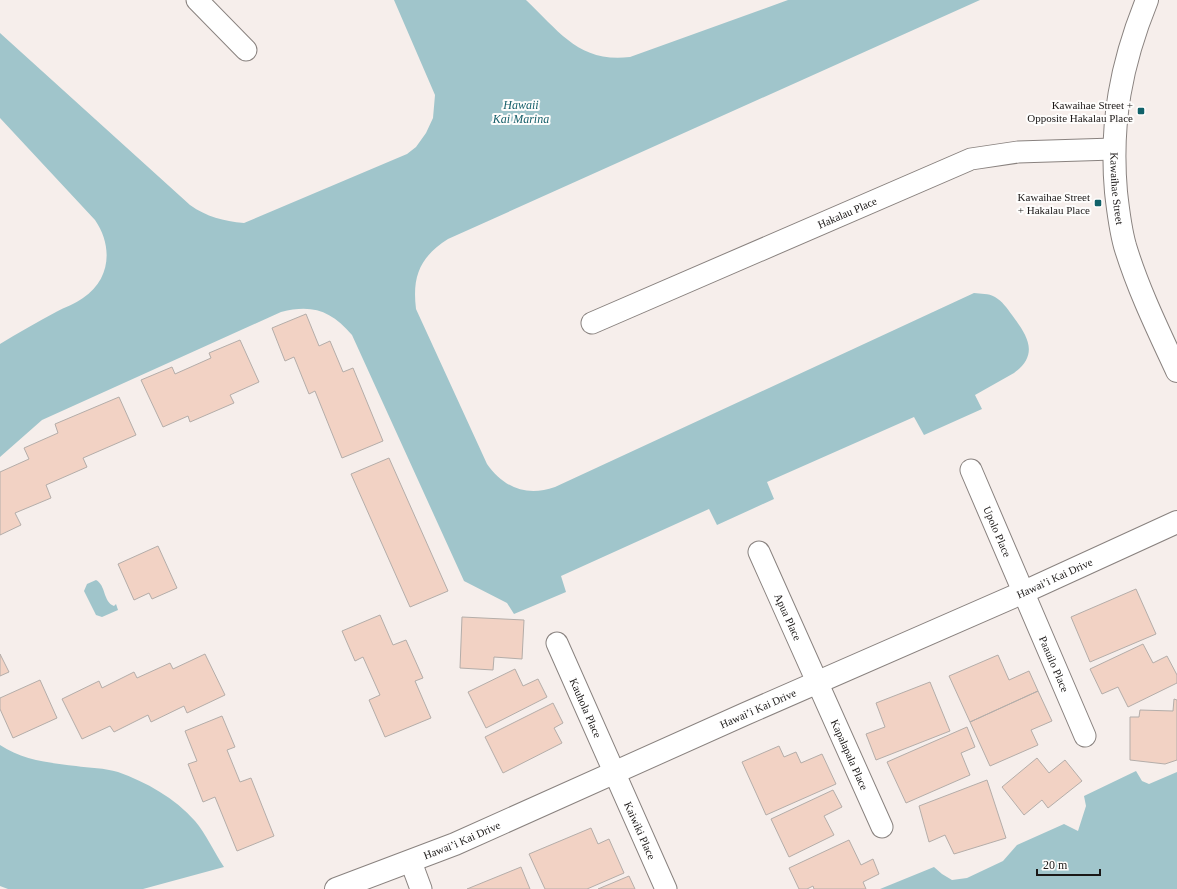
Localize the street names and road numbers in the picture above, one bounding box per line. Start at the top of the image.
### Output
street label: Kawaihae Street [1108,152,1126,225]
street label: Hakalau Place [816,194,879,231]
street label: Upolo Place [981,504,1014,559]
street label: Hawai’i Kai Drive [1015,556,1094,601]
street label: Apua Place [772,591,804,642]
street label: Paauilo Place [1037,634,1071,694]
street label: Kauhola Place [567,676,604,740]
street label: Hawai’i Kai Drive [718,686,798,731]
street label: Kapalapala Place [829,717,871,792]
street label: Kaiwiki Place [622,800,658,861]
street label: Hawai’i Kai Drive [422,819,502,861]

